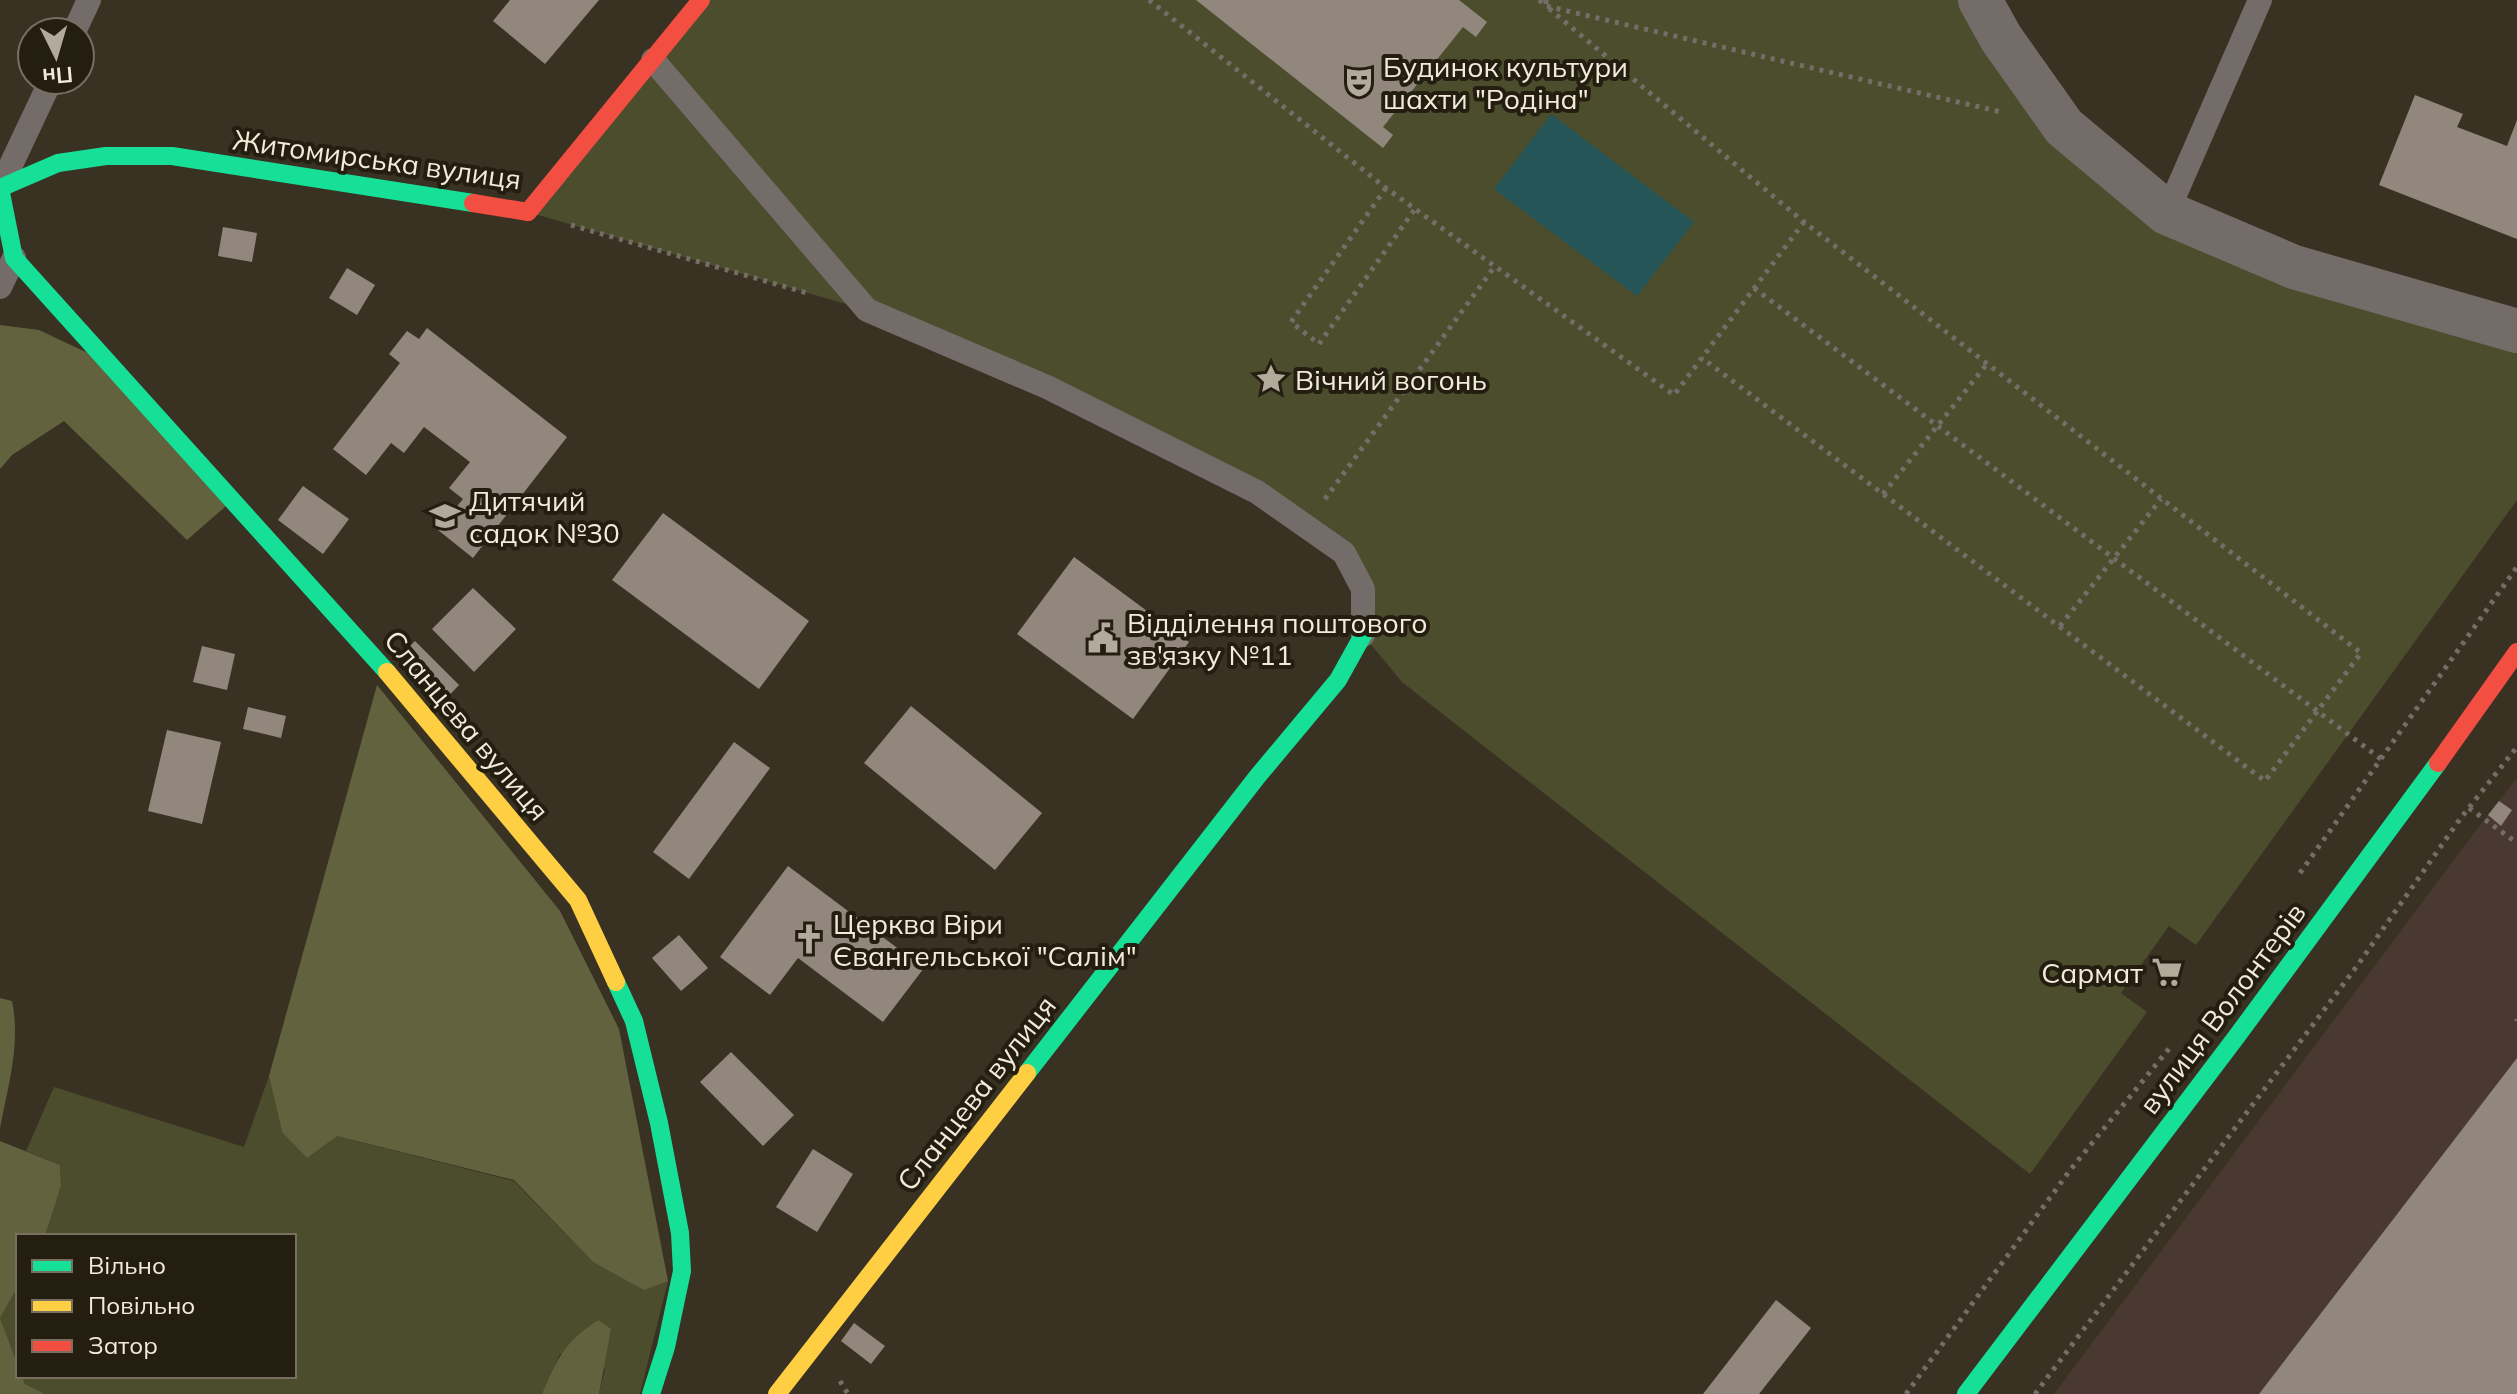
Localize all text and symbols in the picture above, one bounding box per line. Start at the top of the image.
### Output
north arrow [16,16,96,96]
place label: Будинок культури шахти "Родіна" [1383,49,1628,116]
text: Пн [41,61,74,91]
theatre icon: Будинок культури шахти "Родіна" [1342,65,1376,99]
street label: Житомирська вулиця [231,121,523,197]
place icon: Вічний вогонь [1254,362,1288,396]
place label: Вічний вогонь [1295,362,1487,397]
place label: Дитячий садок №30 [469,483,620,550]
school or university icon: Дитячий садок №30 [428,499,462,533]
place label: Відділення поштового зв'язку №11 [1127,605,1427,672]
public building icon: Відділення поштового зв'язку №11 [1086,621,1120,655]
street label: Сланцева вулиця [377,623,557,827]
street label: вулиця Волонтерів [2131,896,2313,1120]
place label: Церква Віри Євангельської "Салім" [833,906,1137,973]
church icon: Церква Віри Євангельської "Салім" [792,922,826,956]
place label: Сармат [2041,955,2143,990]
supermarket icon: Сармат [2150,955,2184,989]
street label: Сланцева вулиця [889,989,1063,1197]
legend [16,1234,296,1378]
text: Вільно [88,1250,166,1280]
text: Повільно [88,1290,195,1320]
text: Затор [88,1330,158,1360]

